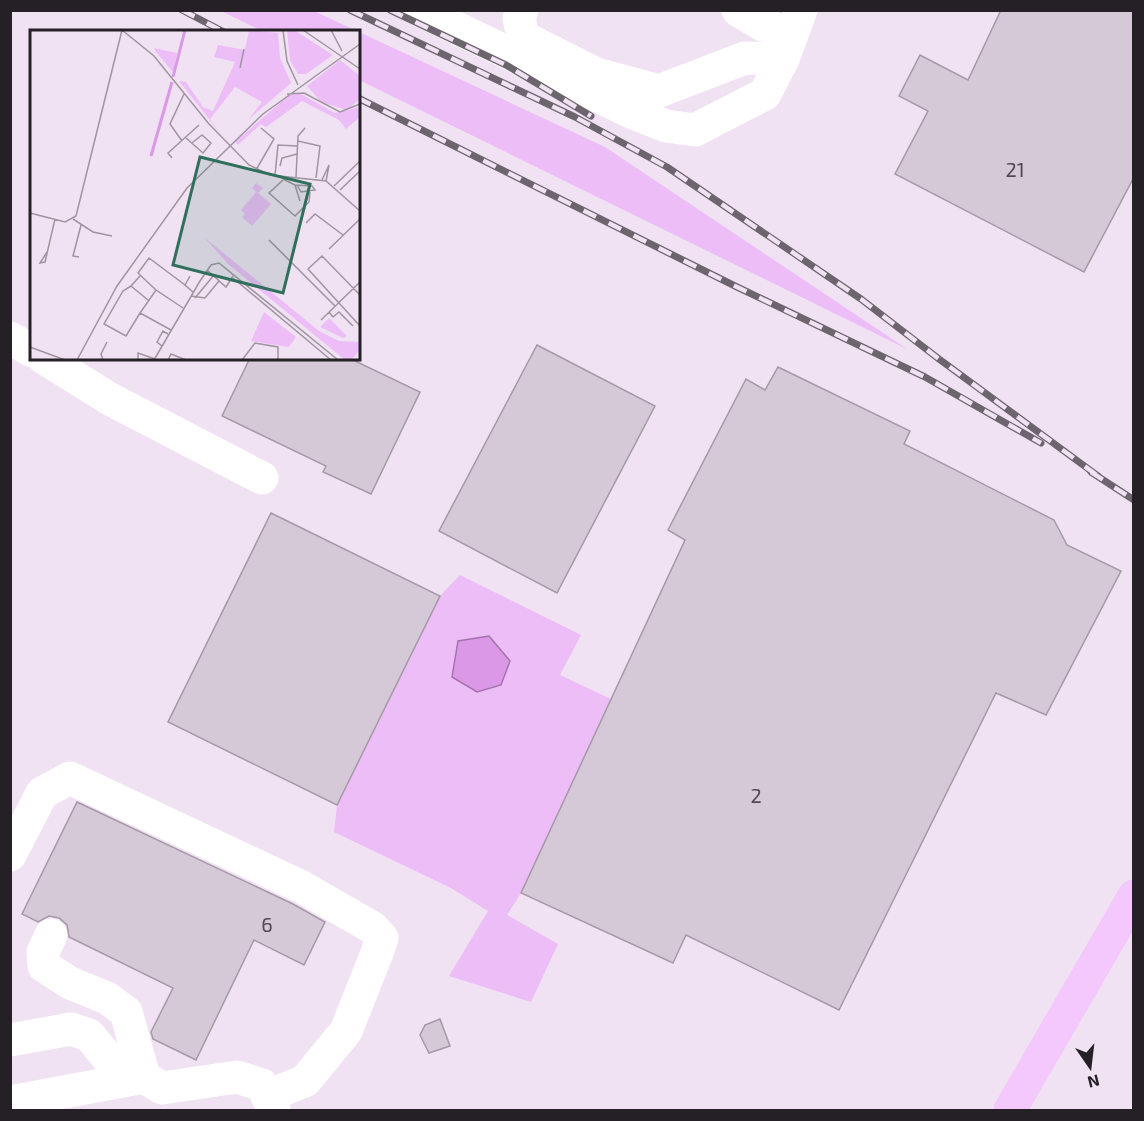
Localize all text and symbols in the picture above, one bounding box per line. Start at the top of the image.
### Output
inset map [30,30,360,360]
house number: 21 [1005,157,1025,181]
house number: 2 [750,783,762,807]
house number: 6 [261,912,273,936]
north arrow [1060,1037,1120,1097]
text: N [1086,1071,1102,1093]

